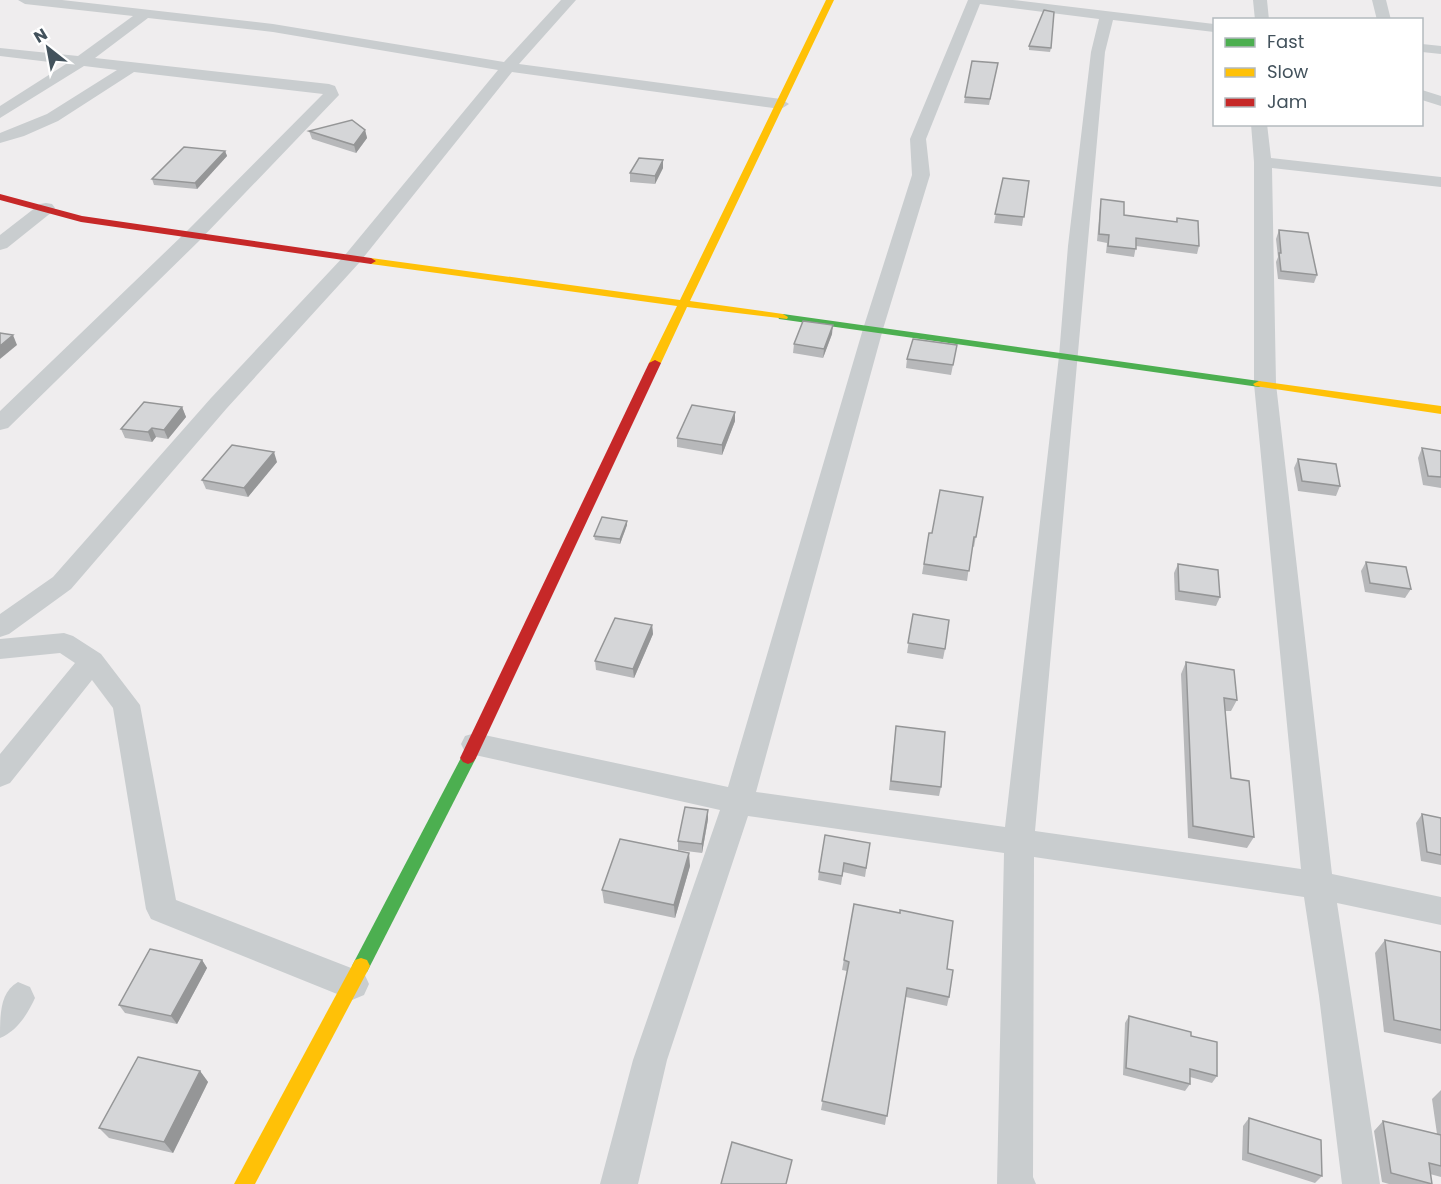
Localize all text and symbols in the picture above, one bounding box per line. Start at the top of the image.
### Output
north arrow [18,18,78,78]
legend [1213,18,1423,126]
text: N [29,23,52,49]
text: Fast [1267,29,1304,54]
text: Slow [1267,59,1309,84]
text: Jam [1267,89,1307,114]

